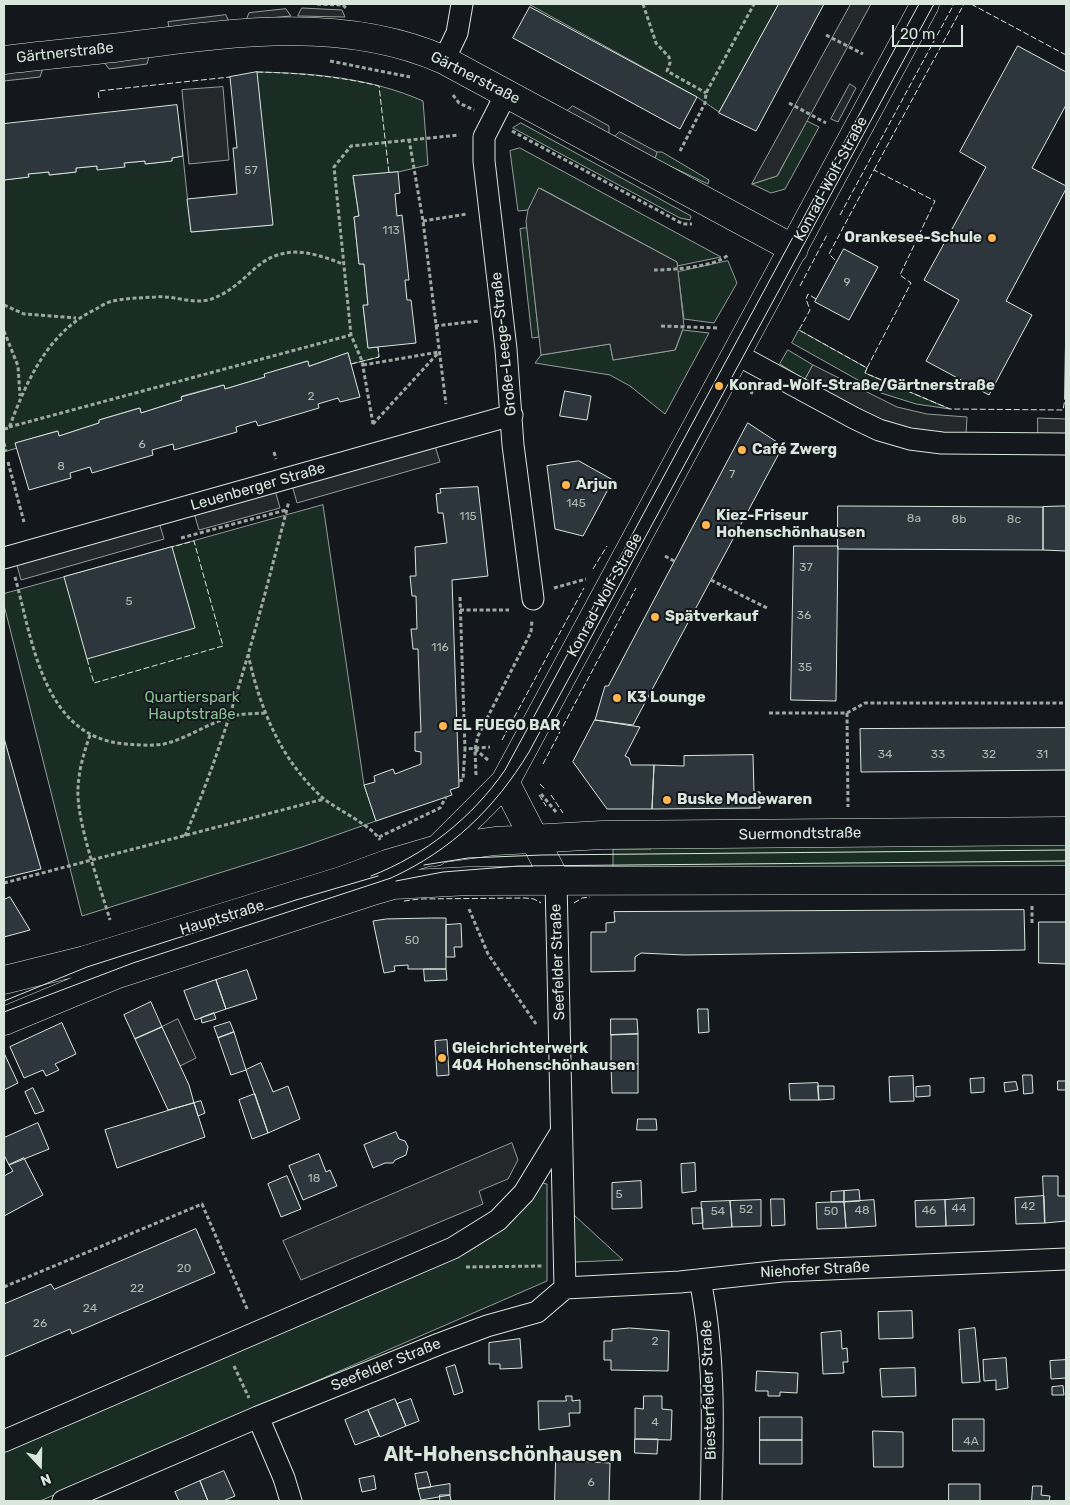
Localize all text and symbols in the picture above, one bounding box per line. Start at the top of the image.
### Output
scale bar [895,15,966,47]
text: 20 m [900,25,935,43]
street label: Gärtnerstraße [15,39,115,67]
street label: Gärtnerstraße [427,48,523,108]
street label: Konrad-Wolf-Straße [791,114,871,244]
house number: 57 [244,164,258,178]
house number: 113 [382,224,400,238]
place label: Orankesee-Schule [844,229,982,247]
marker: Orankesee-Schule [986,232,998,244]
street label: Große-Leege-Straße [487,271,521,417]
house number: 9 [843,276,851,290]
place label: Konrad-Wolf-Straße/Gärtnerstraße [729,377,995,395]
marker: Konrad-Wolf-Straße/Gärtnerstraße [713,380,725,392]
house number: 2 [307,390,315,404]
house number: 6 [138,438,146,452]
place label: Café Zwerg [752,441,837,459]
marker: Café Zwerg [736,444,748,456]
street label: Leuenberger Straße [189,459,327,515]
house number: 8 [57,460,65,474]
house number: 7 [729,468,735,482]
place label: Arjun [576,476,617,494]
marker: Arjun [560,479,572,491]
house number: 145 [566,497,586,511]
place label: Kiez-Friseur Hohenschönhausen [716,507,865,542]
house number: 115 [459,510,477,524]
house number: 8a [907,512,921,526]
house number: 8b [952,513,966,527]
house number: 8c [1007,513,1021,527]
marker: Kiez-Friseur Hohenschönhausen [700,519,712,531]
street label: Konrad-Wolf-Straße [564,530,646,660]
house number: 37 [799,561,813,575]
house number: 5 [125,595,133,609]
place label: Spätverkauf [665,608,758,626]
house number: 36 [797,609,811,623]
marker: Spätverkauf [649,611,661,623]
house number: 116 [431,641,449,655]
house number: 35 [798,661,812,675]
park label: Quartierspark Hauptstraße [144,689,240,724]
place label: K3 Lounge [627,689,706,707]
marker: K3 Lounge [611,692,623,704]
place label: EL FUEGO BAR [453,717,561,735]
marker: EL FUEGO BAR [437,720,449,732]
house number: 34 [878,748,892,762]
house number: 33 [931,748,945,762]
house number: 32 [982,748,996,762]
house number: 31 [1036,748,1048,762]
place label: Buske Modewaren [677,791,812,809]
marker: Buske Modewaren [661,794,673,806]
street label: Suermondtstraße [738,824,862,844]
street label: Hauptstraße [178,897,266,939]
street label: Seefelder Straße [547,903,569,1021]
house number: 50 [405,934,419,948]
place label: Gleichrichterwerk 404 Hohenschönhausen [452,1040,635,1075]
marker: Gleichrichterwerk 404 Hohenschönhausen [436,1052,448,1064]
house number: 18 [308,1172,320,1186]
house number: 5 [615,1188,623,1202]
house number: 42 [1021,1200,1035,1214]
house number: 44 [952,1202,966,1216]
house number: 52 [739,1203,753,1217]
house number: 48 [854,1204,870,1218]
house number: 46 [922,1204,936,1218]
house number: 54 [711,1205,725,1219]
house number: 50 [824,1205,838,1219]
street label: Niehofer Straße [760,1258,870,1282]
house number: 20 [177,1262,191,1276]
house number: 22 [130,1282,144,1296]
house number: 24 [83,1302,97,1316]
house number: 26 [33,1317,47,1331]
street label: Biesterfelder Straße [698,1320,720,1460]
street label: Seefelder Straße [329,1335,443,1395]
house number: 2 [651,1335,659,1349]
house number: 4 [651,1416,659,1430]
house number: 4A [963,1435,979,1449]
north arrow [15,1440,65,1490]
district label: Alt-Hohenschönhausen [384,1443,622,1467]
text: N [38,1470,53,1489]
house number: 6 [587,1476,595,1490]

